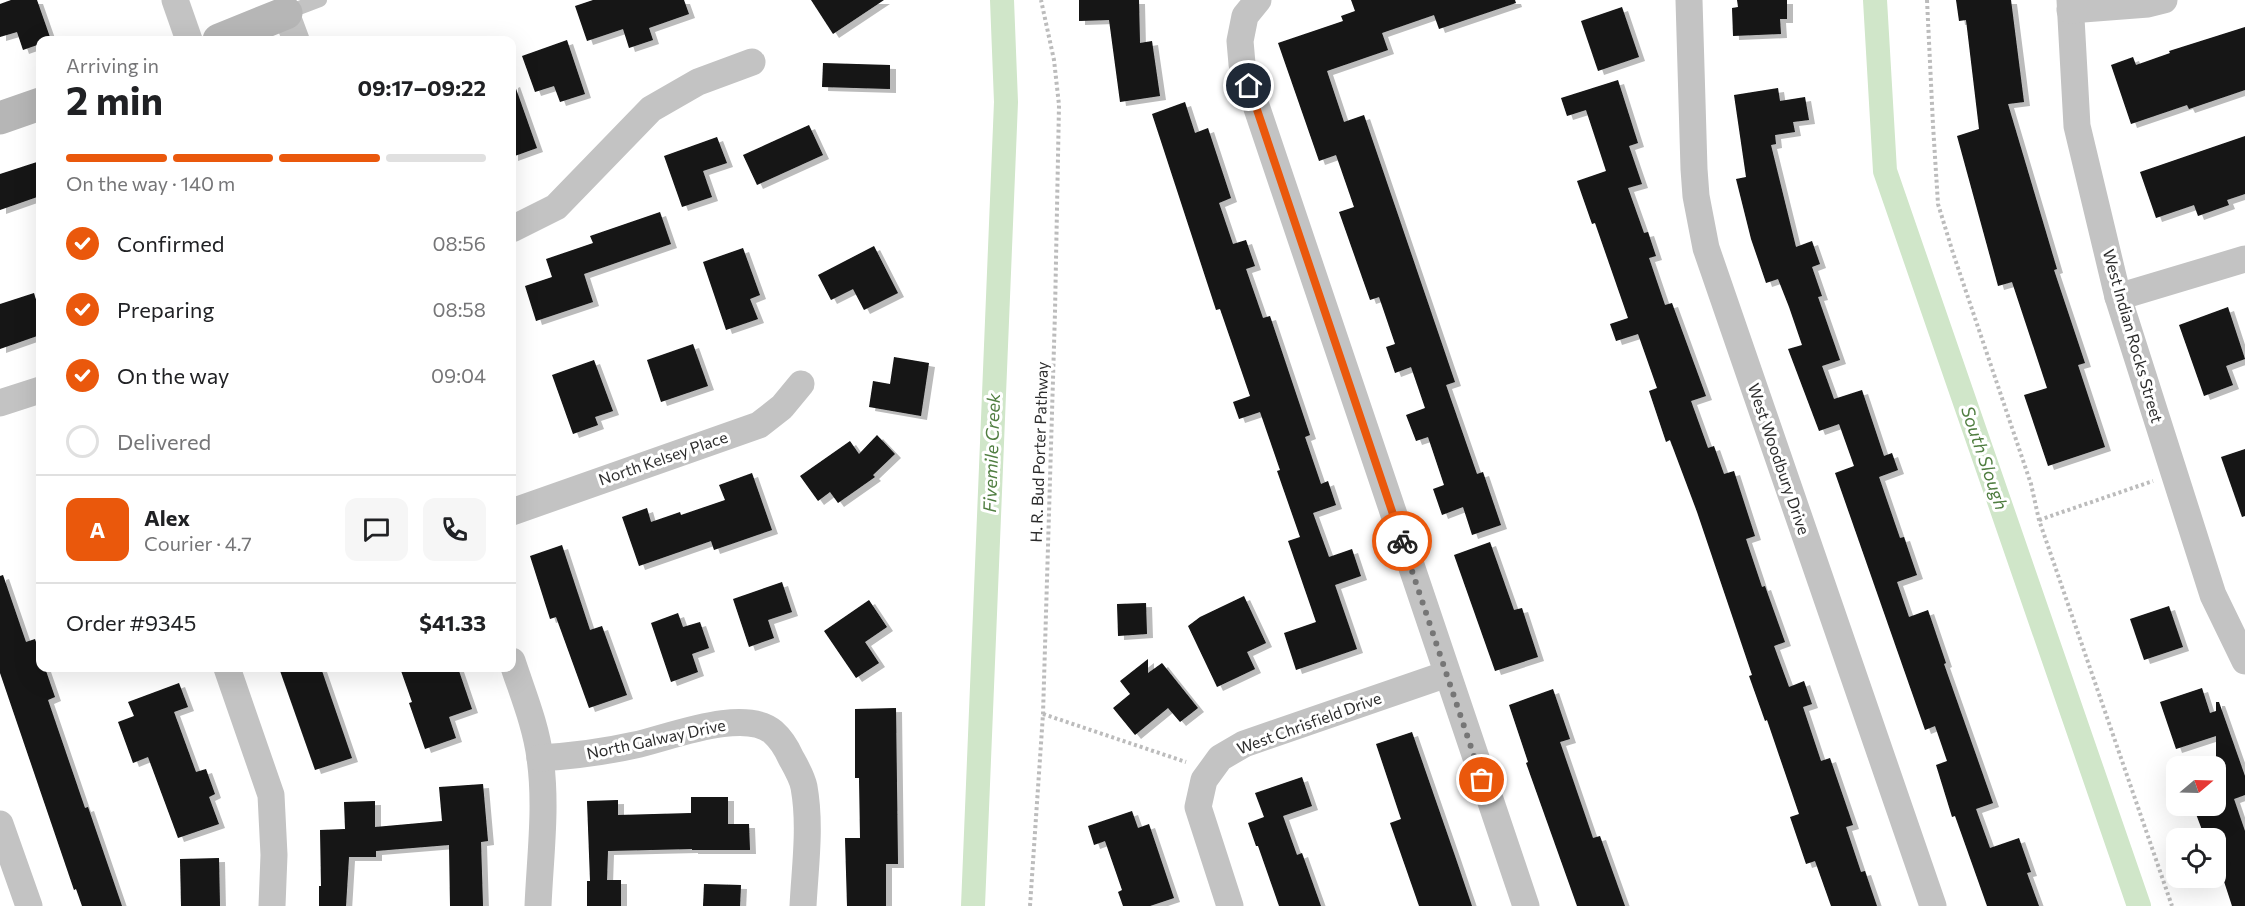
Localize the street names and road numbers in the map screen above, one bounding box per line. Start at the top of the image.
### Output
street label: West Indian Rocks Street [2100,247,2168,425]
street label: H. R. Bud Porter Pathway [1026,361,1051,543]
street label: West Woodbury Drive [1745,381,1814,537]
street label: North Kelsey Place [596,427,730,489]
street label: West Chrisfield Drive [1234,688,1384,757]
street label: North Galway Drive [585,714,727,763]

